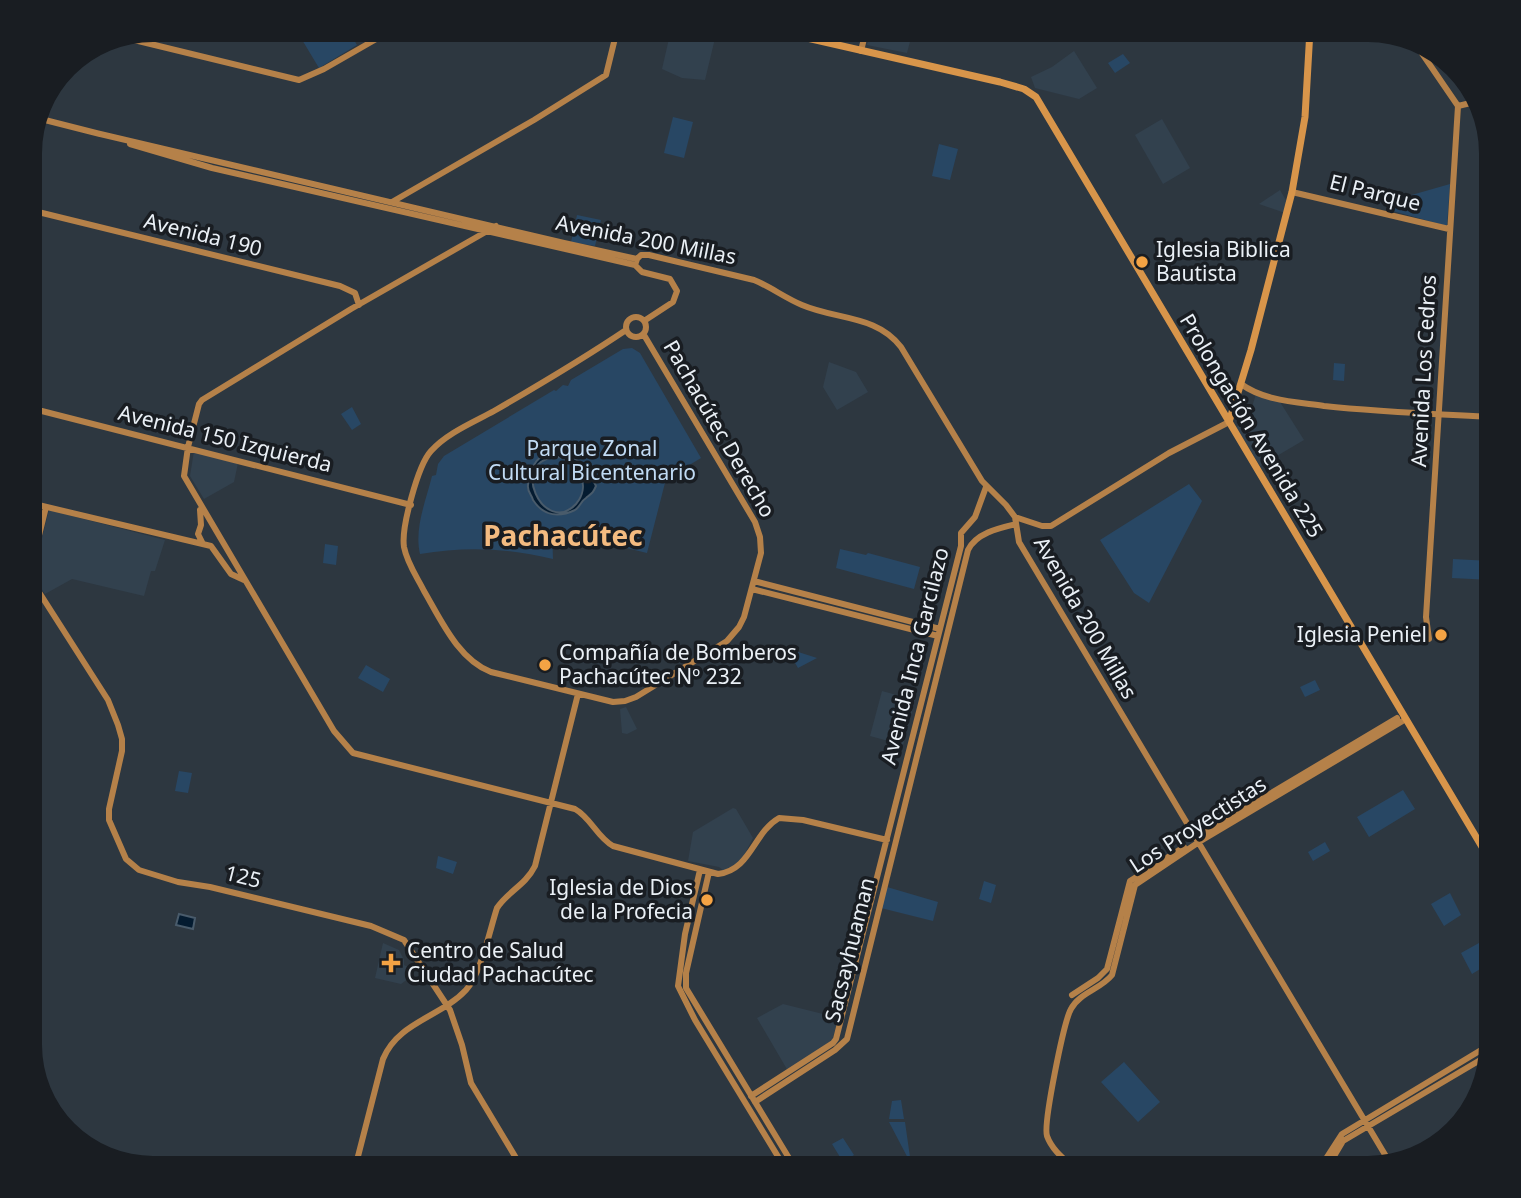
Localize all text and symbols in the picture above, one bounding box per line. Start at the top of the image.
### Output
street label: El Parque [1327,167,1424,217]
street label: Avenida 190 [141,206,265,262]
street label: Avenida 200 Millas [554,208,739,270]
place label: Iglesia Biblica Bautista [1156,235,1291,287]
marker: Iglesia Biblica Bautista [1134,254,1150,270]
street label: Avenida Los Cedros [1404,274,1442,468]
street label: Prolongación Avenida 225 [1174,308,1330,543]
street label: Pachacútec Derecho [658,335,782,522]
street label: Avenida 150 Izquierda [116,398,335,478]
park label: Parque Zonal Cultural Bicentenario [488,434,696,486]
district label: Pachacútec [483,516,643,554]
street label: Avenida 200 Millas [1028,531,1144,704]
street label: Avenida Inca Garcilazo [874,544,955,767]
place label: Iglesia Peniel [1297,620,1427,648]
marker: Iglesia Peniel [1433,627,1449,643]
place label: Compañía de Bomberos Pachacútec Nº 232 [559,638,797,690]
marker: Compañía de Bomberos Pachacútec Nº 232 [537,657,553,673]
street label: Los Proyectistas [1124,770,1271,879]
street label: 125 [222,858,264,894]
place label: Iglesia de Dios de la Profecia [549,873,693,925]
street label: Sacsayhuaman [818,875,881,1025]
marker: Iglesia de Dios de la Profecia [699,892,715,908]
place label: Centro de Salud Ciudad Pachacútec [407,936,594,988]
marker: Centro de Salud Ciudad Pachacútec [381,953,401,973]

